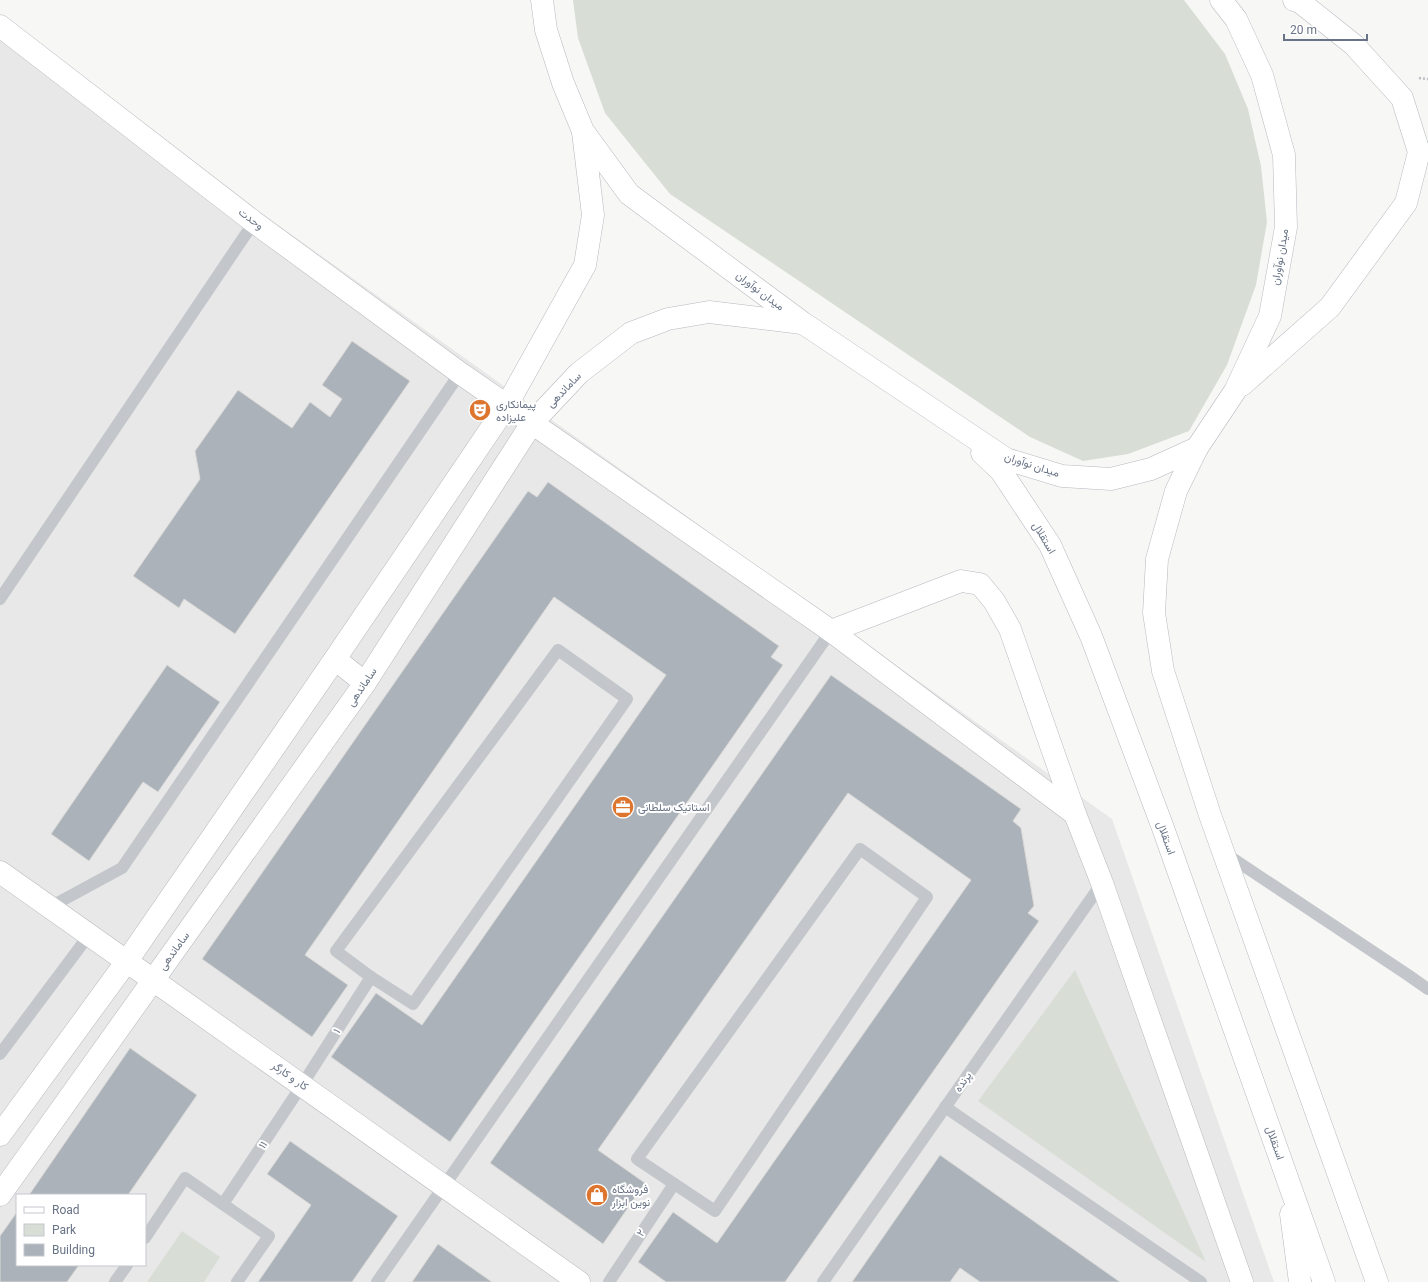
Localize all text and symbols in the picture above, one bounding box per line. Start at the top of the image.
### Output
scale bar [1284,16,1367,42]
text: 20 m [1290,23,1317,37]
street label: وحدت [236,205,266,233]
street label: میدان نوآوران [1269,228,1291,286]
street label: میدان نوآوران [733,269,787,313]
street label: ساماندهی [544,369,584,410]
theatre icon: پیمانکاری علیزاده [467,397,493,423]
place label: پیمانکاری علیزاده [496,398,536,424]
street label: میدان نوآوران [1003,450,1061,480]
street label: استقلال [1030,520,1058,556]
street label: ساماندهی [344,665,380,709]
office icon: استاتیک سلطانی [610,794,636,820]
place label: استاتیک سلطانی [638,801,710,814]
street label: استقلال [1154,820,1178,856]
street label: ساماندهی [156,929,192,973]
street label: ۱ [331,1026,343,1036]
street label: کار و کارگر [268,1058,311,1093]
street label: پرنده [952,1069,975,1095]
street label: استقلال [1263,1125,1287,1161]
street label: ۱۱ [256,1139,270,1151]
shop icon: فروشگاه نوین ابزار [584,1182,610,1208]
place label: فروشگاه نوین ابزار [611,1183,650,1209]
legend [16,1194,146,1266]
text: Road [52,1203,80,1217]
text: Park [52,1223,77,1237]
street label: ۲ [634,1227,648,1239]
text: Building [52,1243,95,1257]

